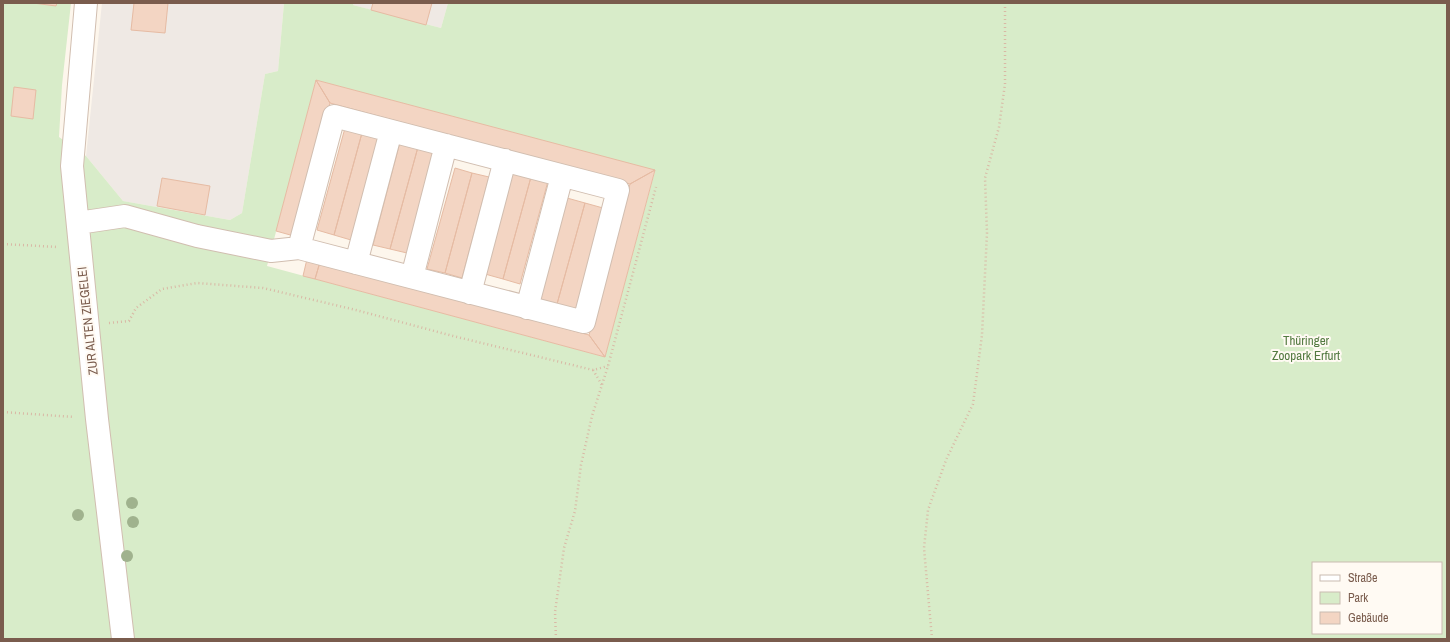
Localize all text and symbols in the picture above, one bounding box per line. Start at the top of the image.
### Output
street label: ZUR ALTEN ZIEGELEI [73,266,102,376]
park label: Thüringer Zoopark Erfurt [1272,332,1340,364]
legend [1312,562,1442,634]
text: Straße [1348,570,1378,586]
text: Park [1348,590,1368,606]
text: Gebäude [1348,610,1389,626]

